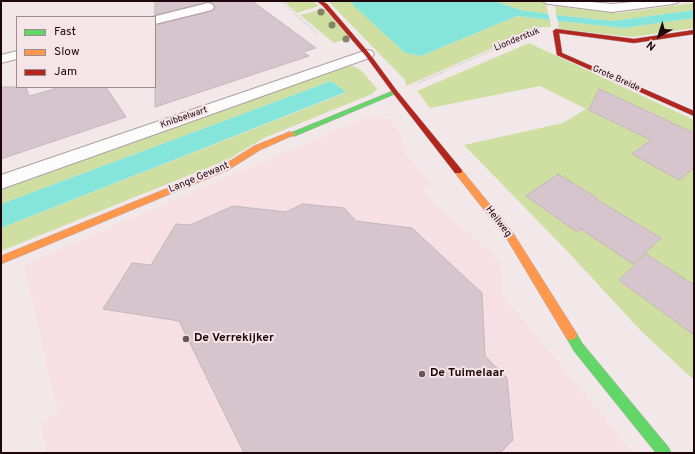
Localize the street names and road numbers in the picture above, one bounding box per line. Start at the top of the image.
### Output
street label: Lionderstuk [493,26,541,54]
street label: Grote Breide [591,64,641,94]
street label: Knibbelwart [159,105,209,131]
street label: Lange Gewant [167,160,231,196]
street label: Heilweg [482,204,514,240]

